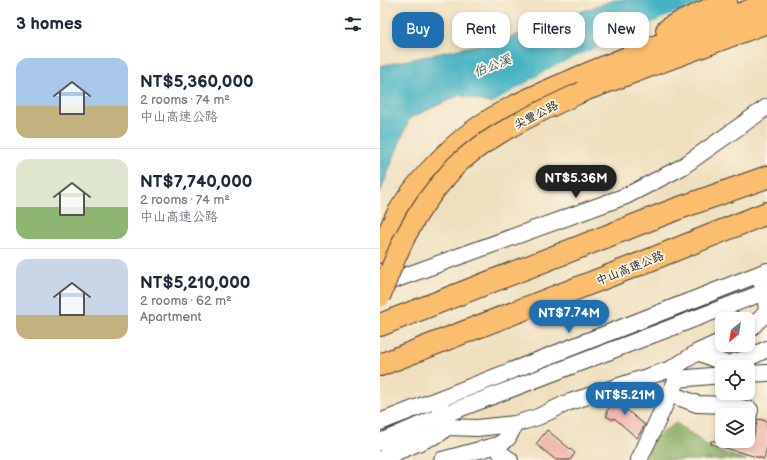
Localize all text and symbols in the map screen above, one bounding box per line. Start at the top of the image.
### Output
chip: Buy [392,12,444,48]
chip: Rent [452,12,510,48]
chip: Filters [518,12,585,48]
chip: New [593,12,649,48]
icon: filters [342,13,364,35]
text: 3 homes [16,14,82,34]
water label: 伯公溪 [471,51,514,80]
text: NT$5,360,000 [140,72,254,92]
icon: home [48,74,96,122]
text: 2 rooms · 74 m² [140,92,230,108]
street label: 尖豐公路 [511,98,561,133]
text: 中山高速公路 [140,109,218,125]
pin: NT$5.36M [535,165,617,199]
text: NT$5.36M [545,170,607,186]
text: NT$7,740,000 [140,172,252,192]
icon: home [48,175,96,223]
text: 2 rooms · 74 m² [140,192,230,208]
text: 中山高速公路 [140,209,218,225]
street label: 中山高速公路 [594,248,666,289]
text: NT$5,210,000 [140,273,250,293]
icon: home [48,275,96,323]
text: 2 rooms · 62 m² [140,293,232,309]
pin: NT$7.74M [528,300,610,334]
text: NT$7.74M [538,305,600,321]
text: Apartment [140,309,201,325]
north arrow [715,312,755,352]
map controls [715,312,755,448]
button: locate [715,360,755,400]
pin: NT$5.21M [584,382,666,416]
text: NT$5.21M [595,387,655,403]
button: layers [715,408,755,448]

